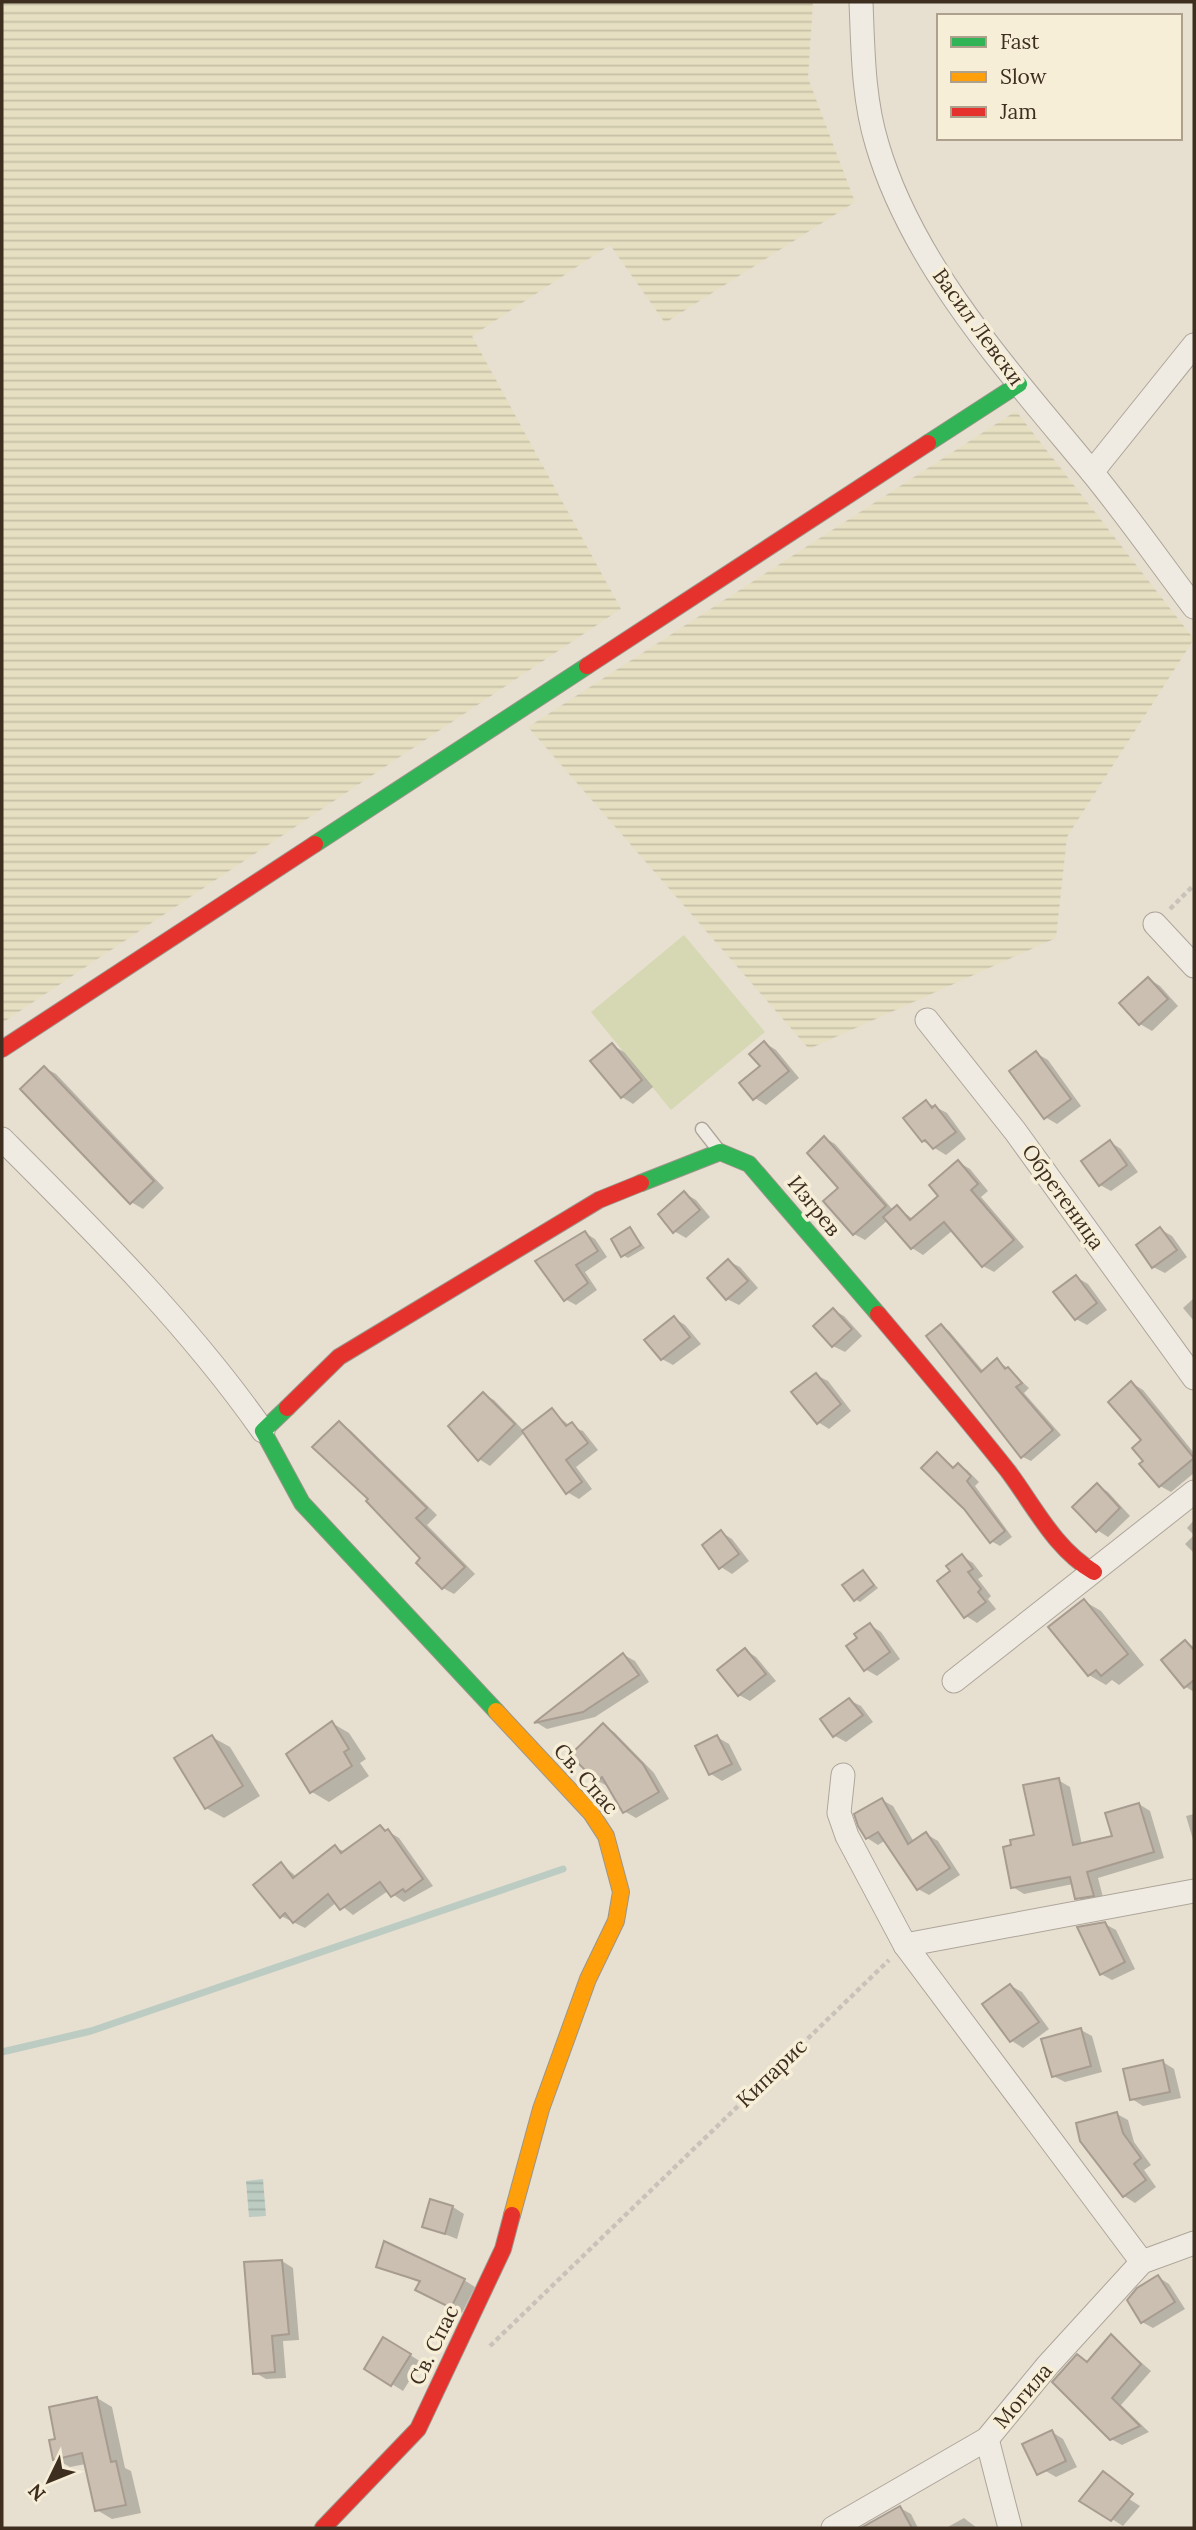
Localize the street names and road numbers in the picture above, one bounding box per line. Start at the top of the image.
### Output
street label: Васил Левски [927,263,1030,391]
street label: Обретеница [1016,1139,1111,1255]
street label: Изгрев [782,1170,847,1242]
street label: Св. Спас [548,1737,625,1820]
street label: Кипарис [731,2032,813,2113]
street label: Св. Спас [403,2300,465,2389]
street label: Могила [987,2357,1058,2434]

